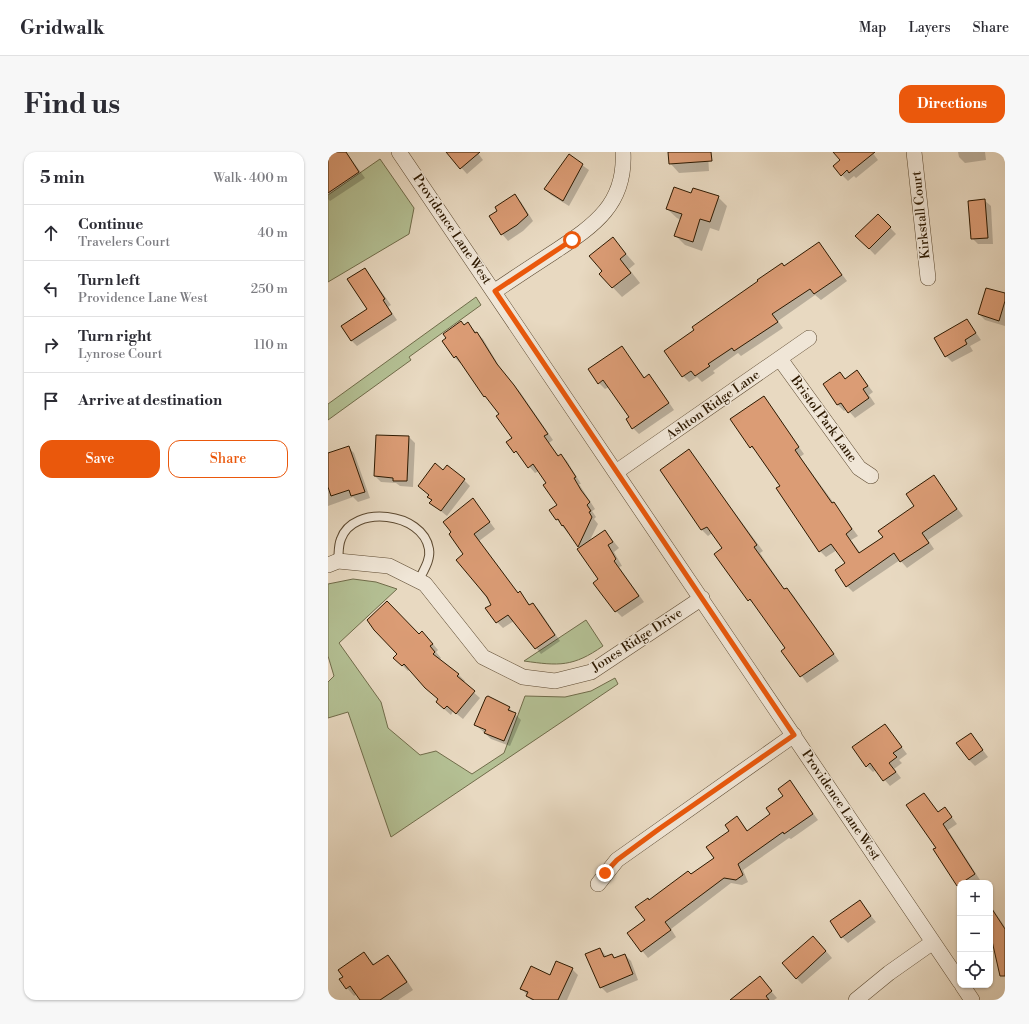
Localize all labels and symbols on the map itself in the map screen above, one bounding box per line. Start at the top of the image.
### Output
street label: Kirkstall Court [908,170,934,260]
street label: Providence Lane West [409,171,495,288]
route start [563,231,581,249]
street label: Ashton Ridge Lane [662,367,763,444]
street label: Bristol Park Lane [787,372,861,466]
street label: Jones Ridge Drive [588,604,686,676]
street label: Providence Lane West [798,747,884,864]
route end [596,864,614,882]

